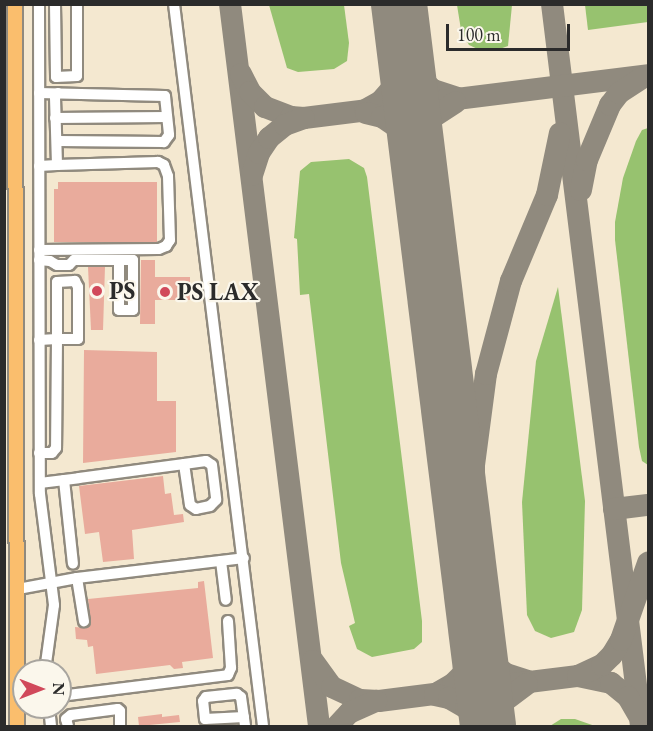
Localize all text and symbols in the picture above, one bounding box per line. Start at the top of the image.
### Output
scale bar [449,12,574,50]
text: 100 m [457,23,501,46]
place label: PS [109,277,135,305]
place label: PS LAX [177,278,258,306]
marker: PS [90,284,104,298]
marker: PS LAX [158,285,172,299]
north arrow [12,659,72,719]
text: N [48,683,69,695]

